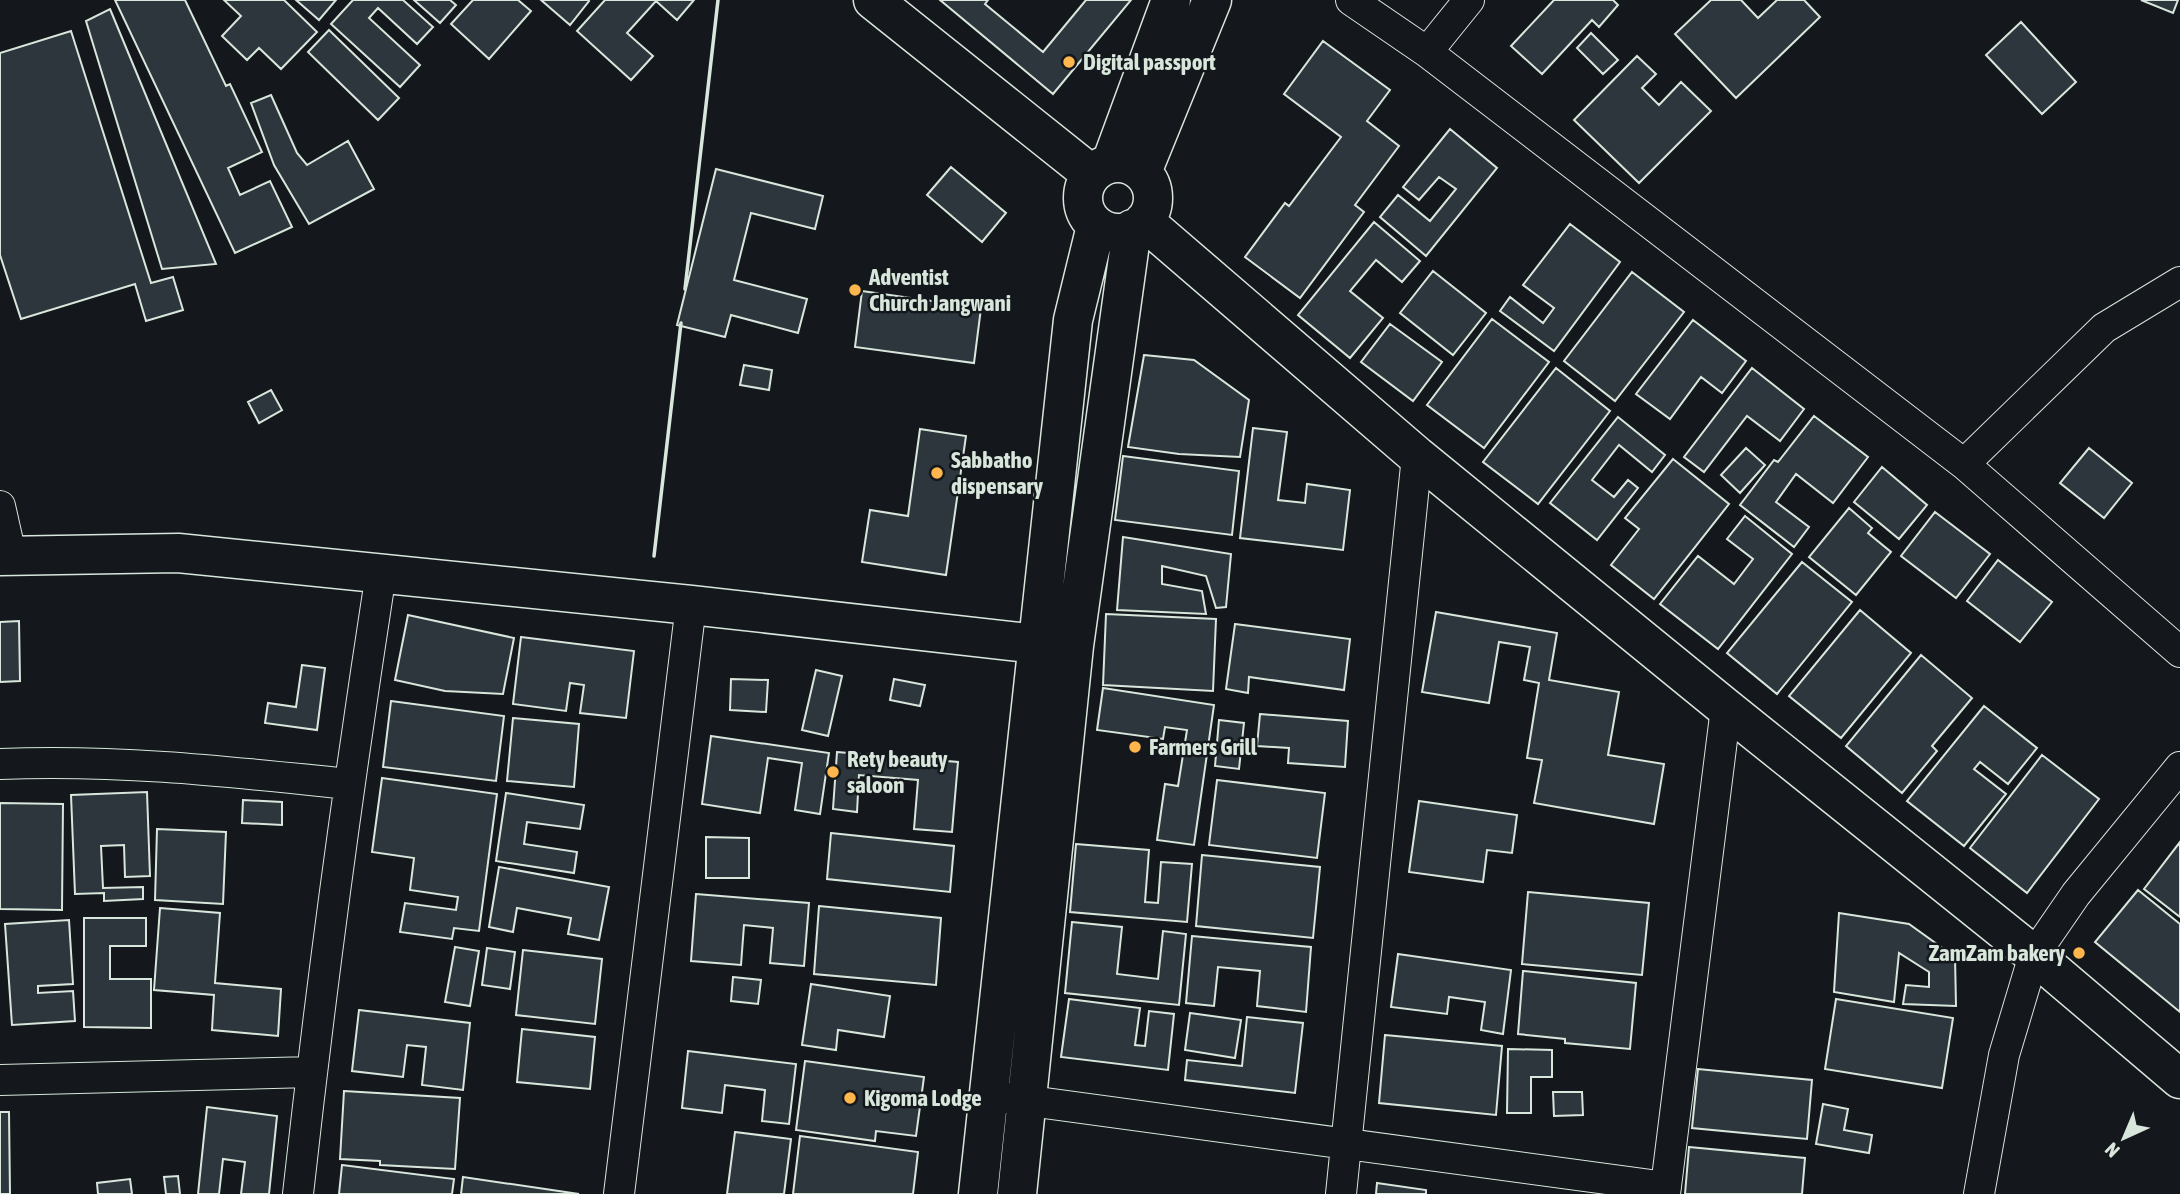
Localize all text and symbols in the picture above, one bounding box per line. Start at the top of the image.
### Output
place label: Digital passport [1083,49,1216,75]
marker: Digital passport [1061,54,1077,70]
place label: Adventist Church Jangwani [868,264,1011,316]
marker: Adventist Church Jangwani [847,282,863,298]
place label: Sabbatho dispensary [951,447,1043,499]
marker: Sabbatho dispensary [929,465,945,481]
place label: Farmers Grill [1149,734,1258,760]
marker: Farmers Grill [1127,739,1143,755]
place label: Rety beauty saloon [847,746,948,798]
marker: Rety beauty saloon [825,764,841,780]
place label: ZamZam bakery [1929,940,2066,966]
marker: ZamZam bakery [2071,945,2087,961]
place label: Kigoma Lodge [864,1085,982,1111]
marker: Kigoma Lodge [842,1090,858,1106]
north arrow [2089,1103,2159,1173]
text: N [2101,1138,2124,1162]

